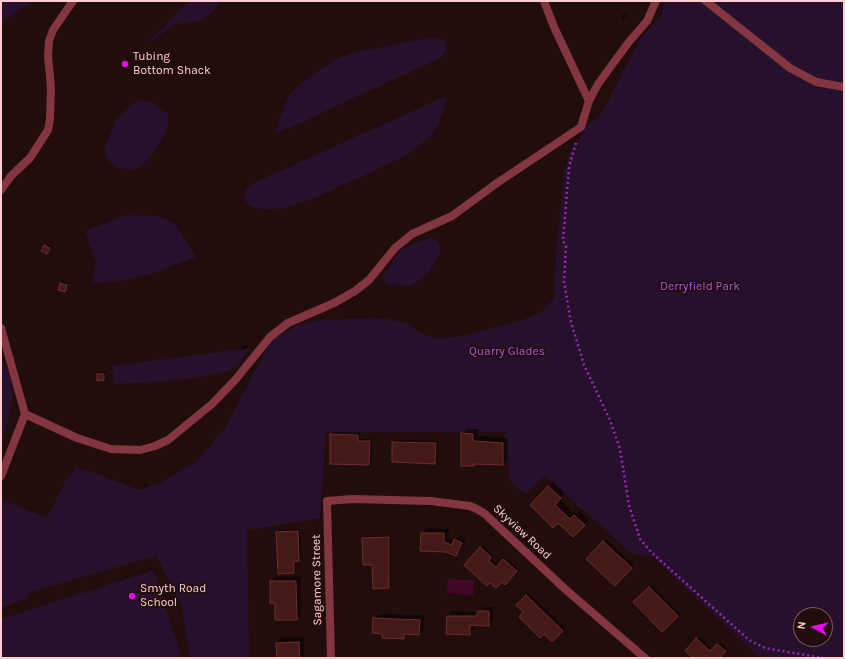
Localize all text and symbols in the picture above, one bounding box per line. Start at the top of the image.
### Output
place label: Tubing Bottom Shack [133,50,211,78]
marker: Tubing Bottom Shack [120,59,130,69]
park label: Derryfield Park [660,280,740,294]
park label: Quarry Glades [469,345,545,359]
street label: Skyview Road [490,501,554,563]
street label: Sagamore Street [309,534,325,626]
place label: Smyth Road School [140,582,206,610]
marker: Smyth Road School [127,591,137,601]
north arrow [793,607,833,647]
text: N [795,621,809,630]

